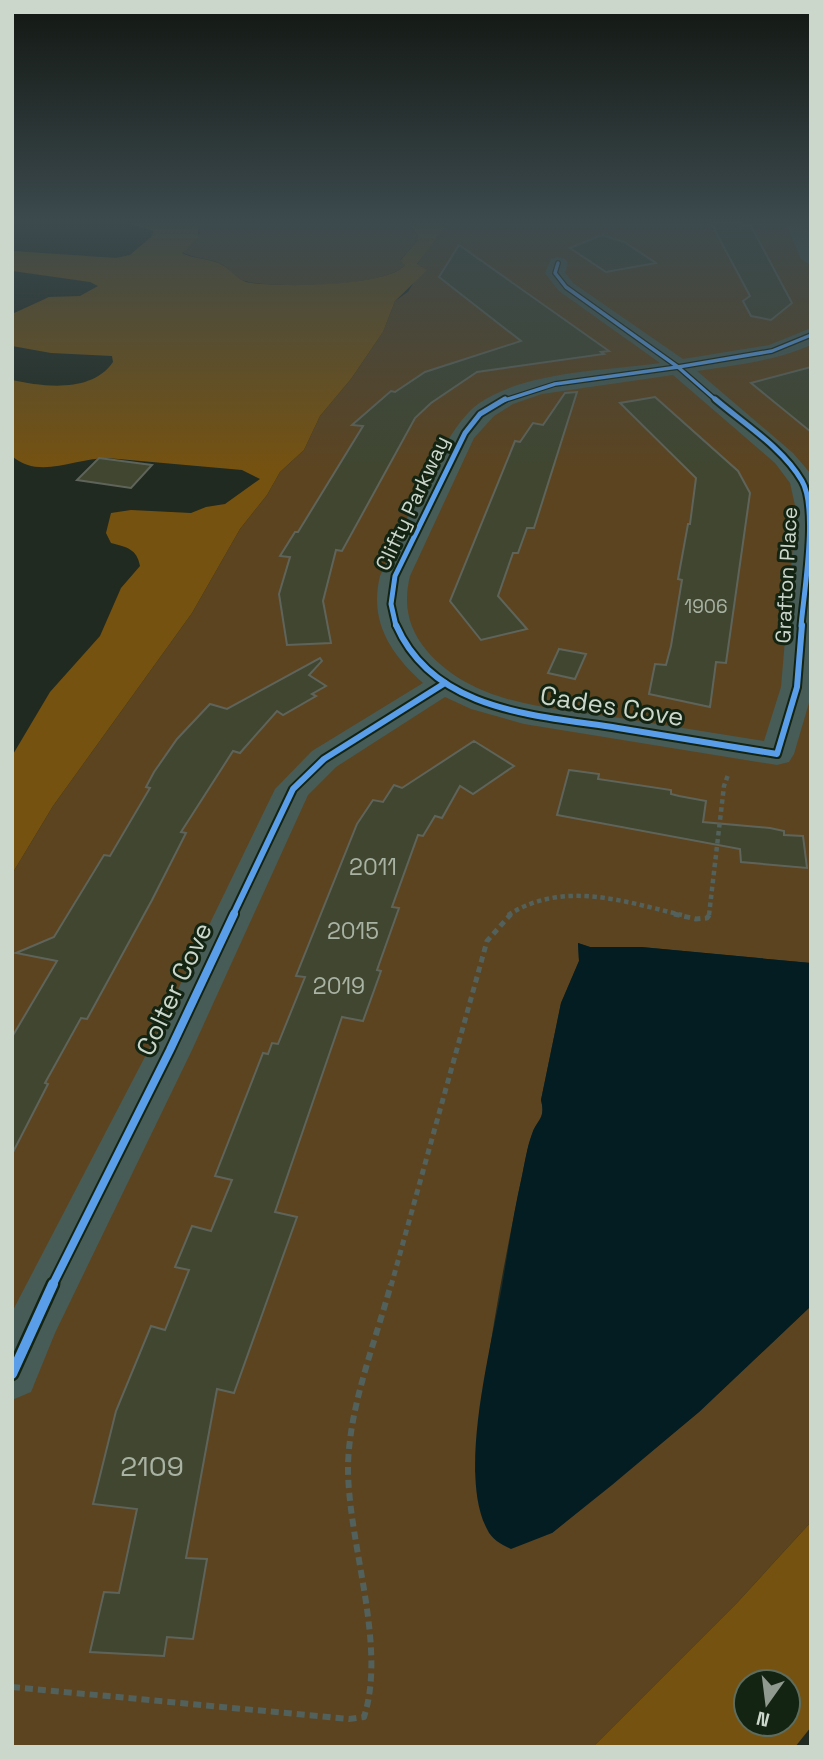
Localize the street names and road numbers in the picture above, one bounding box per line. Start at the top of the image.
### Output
street label: Clifty Parkway [369,431,455,575]
street label: Grafton Place [769,506,803,644]
street label: Cades Cove [538,678,686,734]
street label: Colter Cove [128,917,220,1061]

